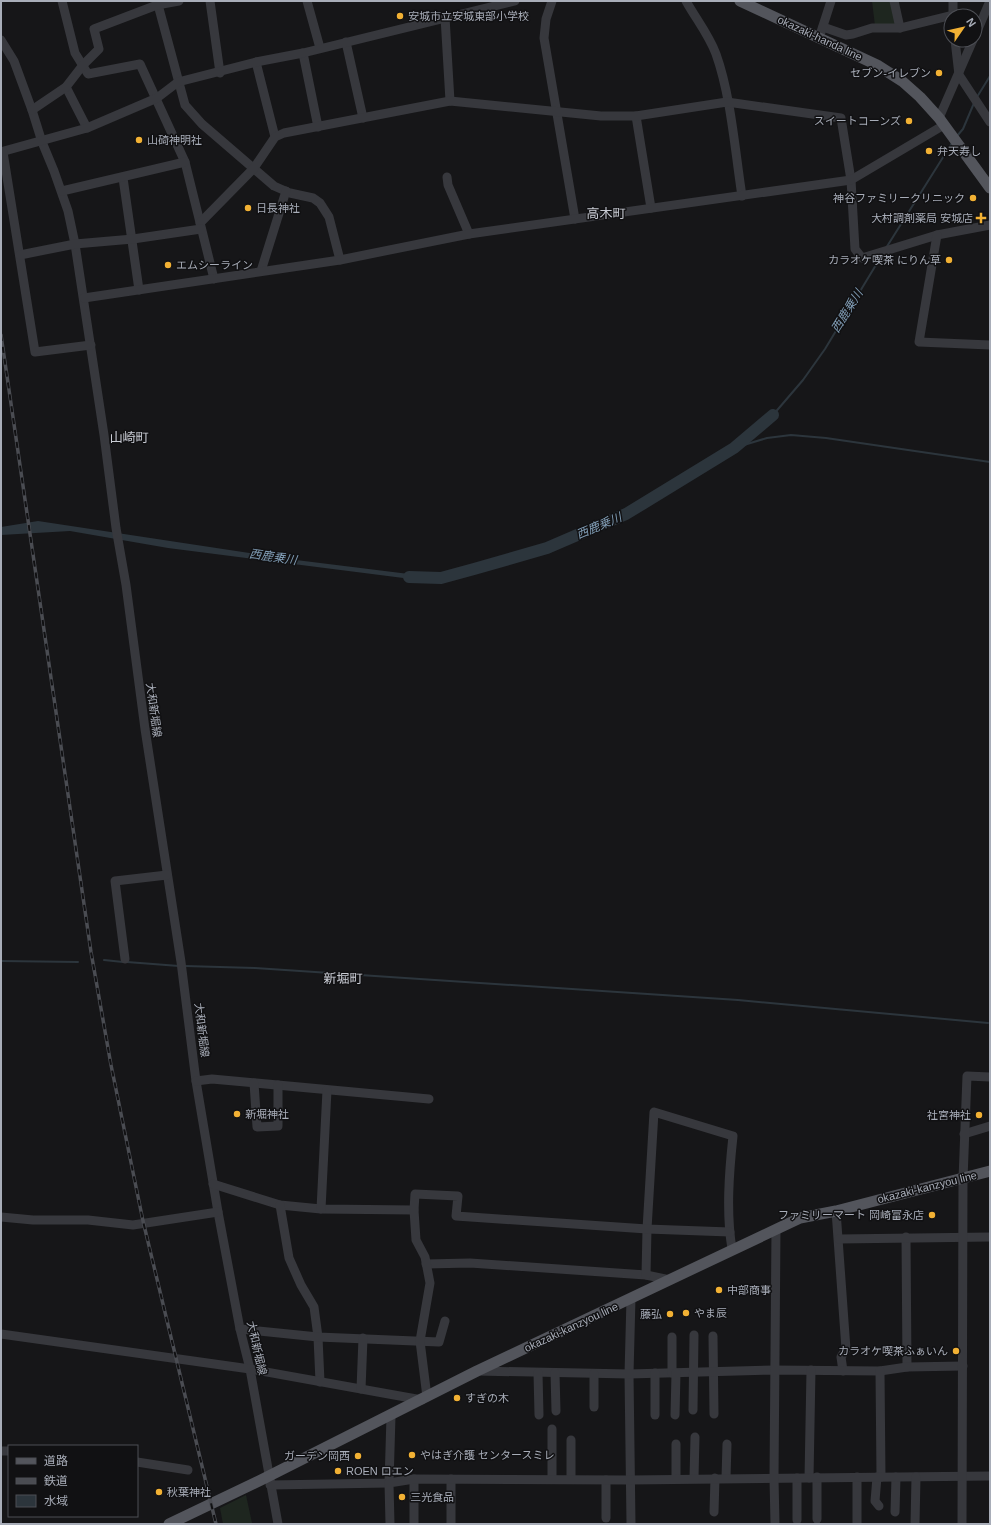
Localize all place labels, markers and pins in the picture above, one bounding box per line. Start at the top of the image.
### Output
place label: 安城市立安城東部小学校 [408,10,529,22]
marker: 安城市立安城東部小学校 [395,11,405,21]
place label: セブン-イレブン [850,67,931,79]
marker: セブン-イレブン [934,68,944,78]
place label: スイートコーンズ [814,115,901,127]
marker: スイートコーンズ [904,116,914,126]
place label: 山碕神明社 [147,134,202,146]
marker: 山碕神明社 [134,135,144,145]
place label: 弁天寿し [937,145,981,157]
marker: 弁天寿し [924,146,934,156]
place label: 神谷ファミリークリニック [833,192,965,204]
marker: 神谷ファミリークリニック [968,193,978,203]
place label: 日長神社 [256,202,300,214]
marker: 日長神社 [243,203,253,213]
place label: 大村調剤薬局 安城店 [871,212,973,224]
marker: 大村調剤薬局 安城店 [976,213,986,223]
place label: カラオケ喫茶 にりん草 [828,254,941,266]
marker: カラオケ喫茶 にりん草 [944,255,954,265]
place label: エムシーライン [176,259,253,271]
marker: エムシーライン [163,260,173,270]
place label: 新堀神社 [245,1108,289,1120]
marker: 新堀神社 [232,1109,242,1119]
place label: 社宮神社 [927,1109,971,1121]
marker: 社宮神社 [974,1110,984,1120]
place label: ファミリーマート 岡崎富永店 [778,1209,924,1221]
marker: ファミリーマート 岡崎富永店 [927,1210,937,1220]
place label: 中部商事 [727,1284,771,1296]
marker: 中部商事 [714,1285,724,1295]
place label: やま辰 [694,1307,727,1319]
place label: 藤弘 [640,1308,662,1320]
marker: やま辰 [681,1308,691,1318]
marker: 藤弘 [665,1309,675,1319]
place label: カラオケ喫茶ふぁいん [838,1345,948,1357]
marker: カラオケ喫茶ふぁいん [951,1346,961,1356]
place label: すぎの木 [465,1392,509,1404]
marker: すぎの木 [452,1393,462,1403]
place label: やはぎ介護 センタースミレ [420,1449,555,1461]
place label: ガーデン岡西 [284,1450,350,1462]
marker: やはぎ介護 センタースミレ [407,1450,417,1460]
marker: ガーデン岡西 [353,1451,363,1461]
place label: ROEN ロエン [346,1465,414,1477]
marker: ROEN ロエン [333,1466,343,1476]
place label: 秋葉神社 [167,1486,211,1498]
marker: 秋葉神社 [154,1487,164,1497]
place label: 三光食品 [410,1491,454,1503]
marker: 三光食品 [397,1492,407,1502]

